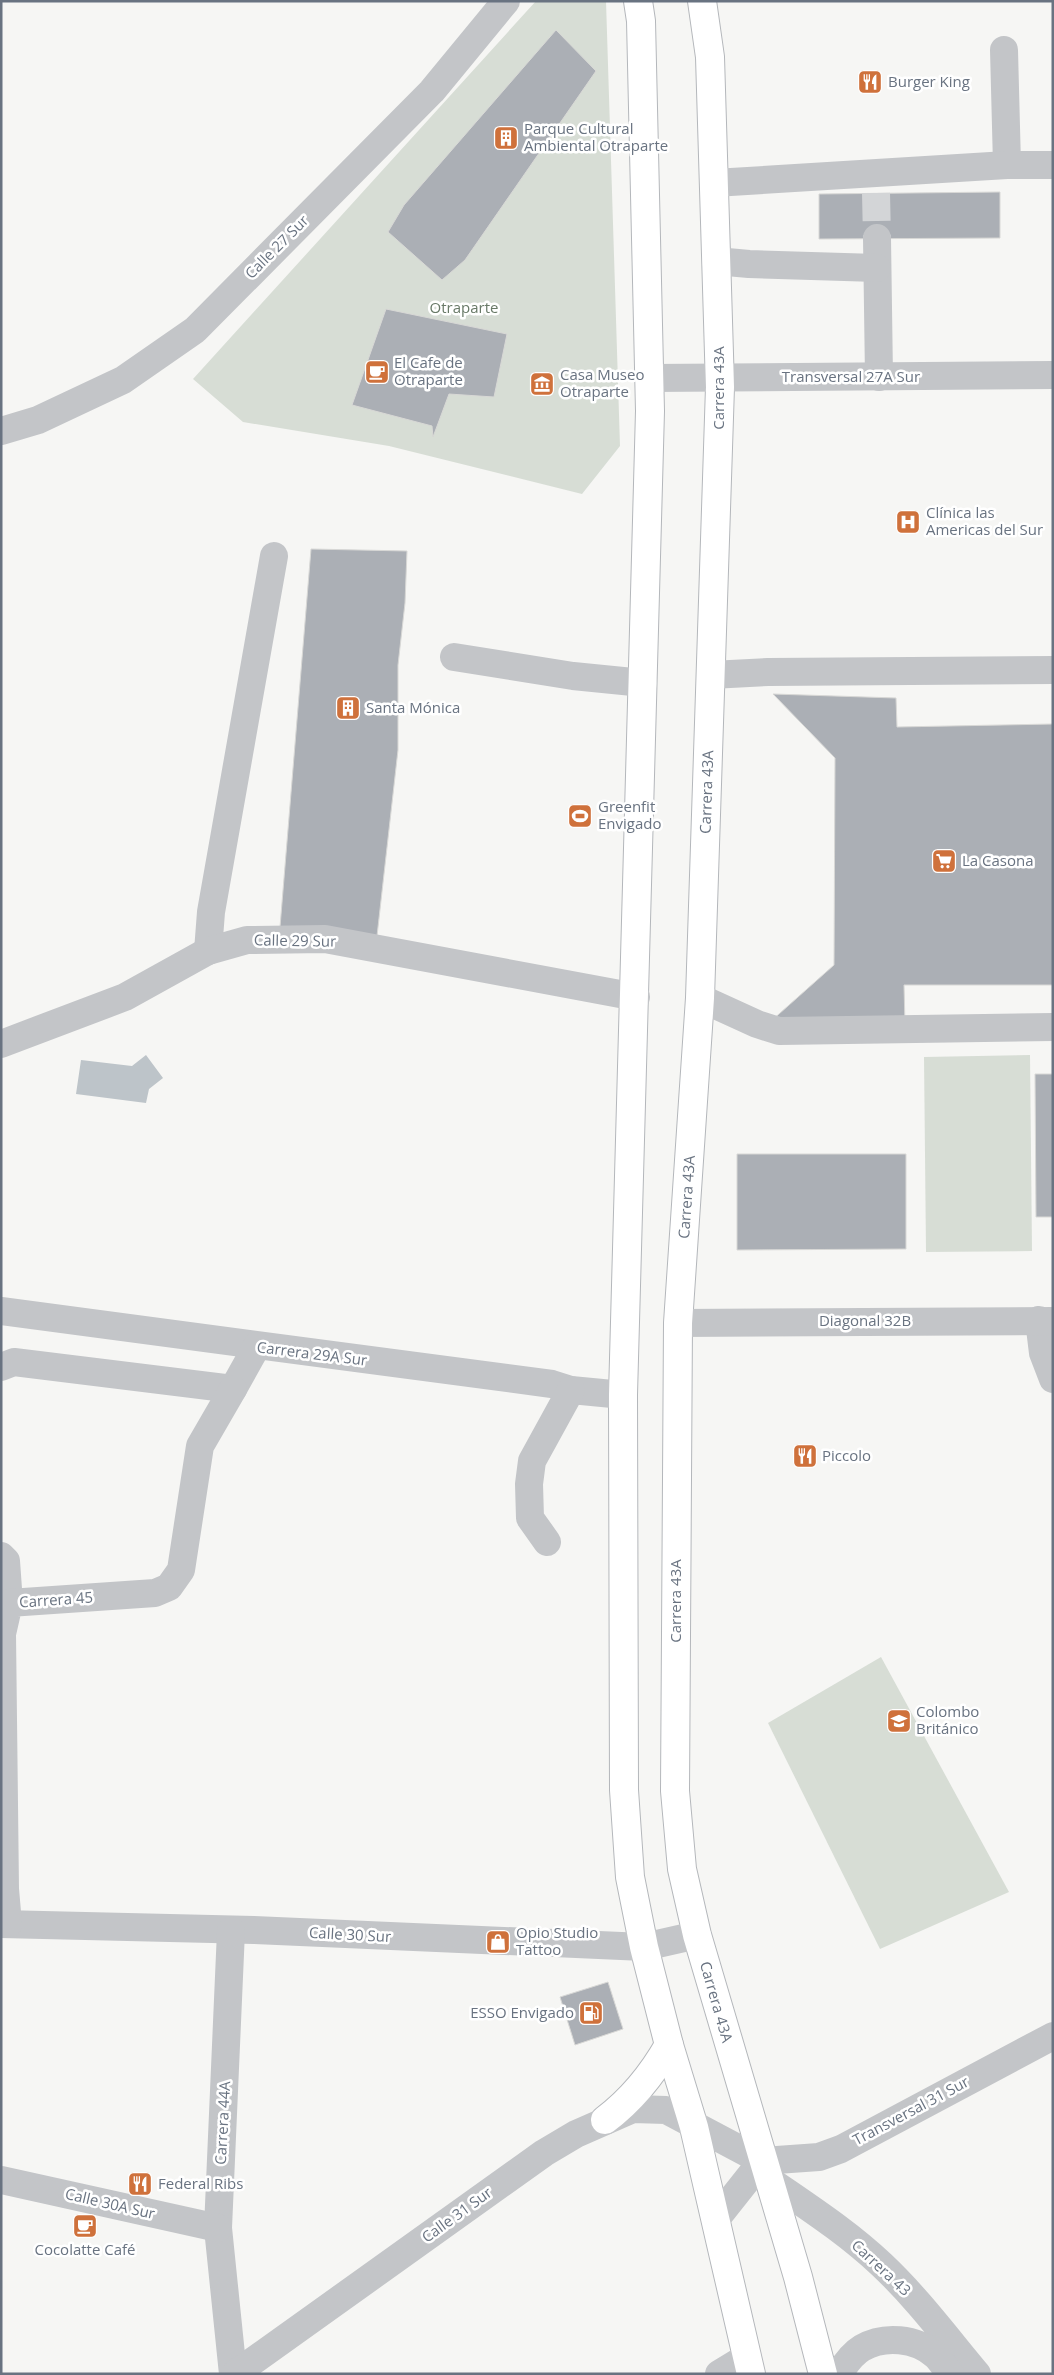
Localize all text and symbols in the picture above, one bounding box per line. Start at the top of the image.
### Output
restaurant icon: Burger King [857,69,883,95]
place label: Burger King [888,71,970,91]
place label: Parque Cultural Ambiental Otraparte [524,118,668,155]
building icon: Parque Cultural Ambiental Otraparte [493,125,519,151]
street label: Calle 27 Sur [240,210,312,282]
park label: Otraparte [430,297,498,317]
street label: Carrera 43A [708,346,728,430]
place label: El Cafe de Otraparte [394,352,463,389]
cafe icon: El Cafe de Otraparte [364,359,390,385]
place label: Casa Museo Otraparte [560,364,644,401]
street label: Transversal 27A Sur [782,366,920,386]
museum icon: Casa Museo Otraparte [529,371,555,397]
place label: Clínica las Americas del Sur [926,502,1043,539]
hospital icon: Clínica las Americas del Sur [895,509,921,535]
building icon: Santa Mónica [335,695,361,721]
place label: Santa Mónica [366,697,460,717]
street label: Carrera 43A [695,749,717,834]
place label: Greenfit Envigado [598,796,662,833]
sports icon: Greenfit Envigado [567,803,593,829]
supermarket icon: La Casona [931,848,957,874]
place label: La Casona [962,850,1034,870]
street label: Calle 29 Sur [254,929,336,951]
street label: Carrera 43A [673,1154,699,1239]
street label: Diagonal 32B [819,1310,911,1330]
street label: Carrera 29A Sur [256,1336,368,1370]
restaurant icon: Piccolo [792,1443,818,1469]
place label: Piccolo [822,1445,871,1465]
street label: Carrera 43A [665,1559,685,1643]
street label: Carrera 45 [18,1586,94,1612]
place label: Colombo Británico [916,1701,979,1738]
school or university icon: Colombo Británico [886,1708,912,1734]
street label: Calle 30 Sur [308,1922,392,1946]
place label: Opio Studio Tattoo [516,1922,598,1959]
shop icon: Opio Studio Tattoo [485,1929,511,1955]
street label: Carrera 43A [696,1959,738,2045]
fuel station icon: ESSO Envigado [578,2000,604,2026]
place label: ESSO Envigado [470,2002,574,2022]
street label: Transversal 31 Sur [849,2071,972,2149]
street label: Carrera 44A [210,2080,234,2165]
restaurant icon: Federal Ribs [127,2171,153,2197]
place label: Federal Ribs [158,2173,243,2193]
street label: Calle 31 Sur [417,2182,496,2246]
street label: Calle 30A Sur [63,2183,157,2223]
cafe icon: Cocolatte Café [72,2213,98,2239]
street label: Carrera 43 [848,2235,916,2300]
place label: Cocolatte Café [34,2239,136,2259]

